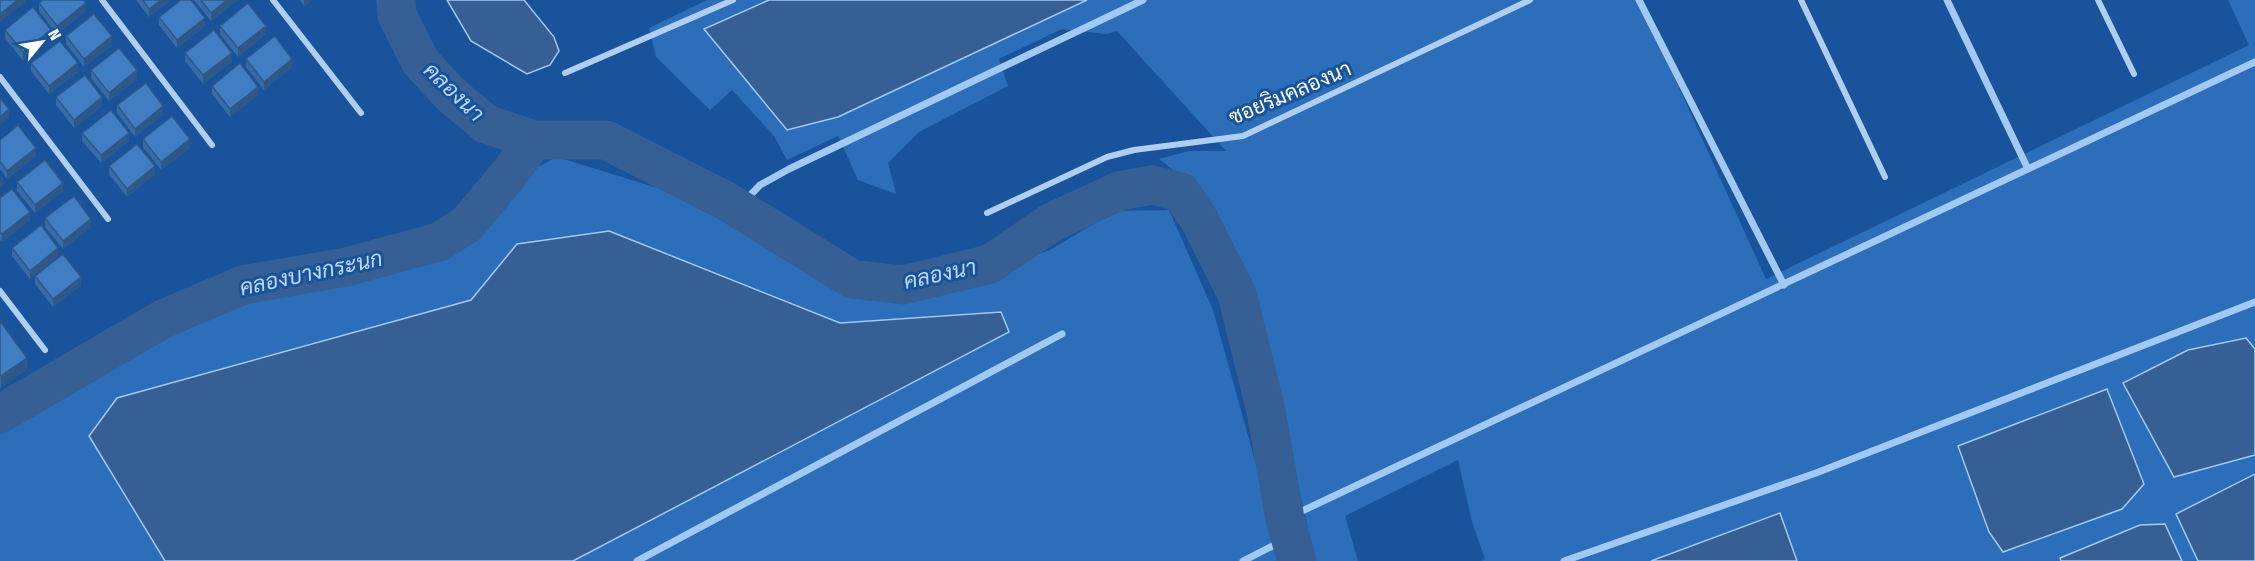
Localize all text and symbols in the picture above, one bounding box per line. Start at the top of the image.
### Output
north arrow [12,12,72,72]
text: N [44,26,65,44]
street label: ซอยริมคลองนา [1225,56,1355,130]
water label: คลองนา [418,57,490,127]
water label: คลองบางกระนก [237,245,385,301]
water label: คลองนา [901,253,979,295]

